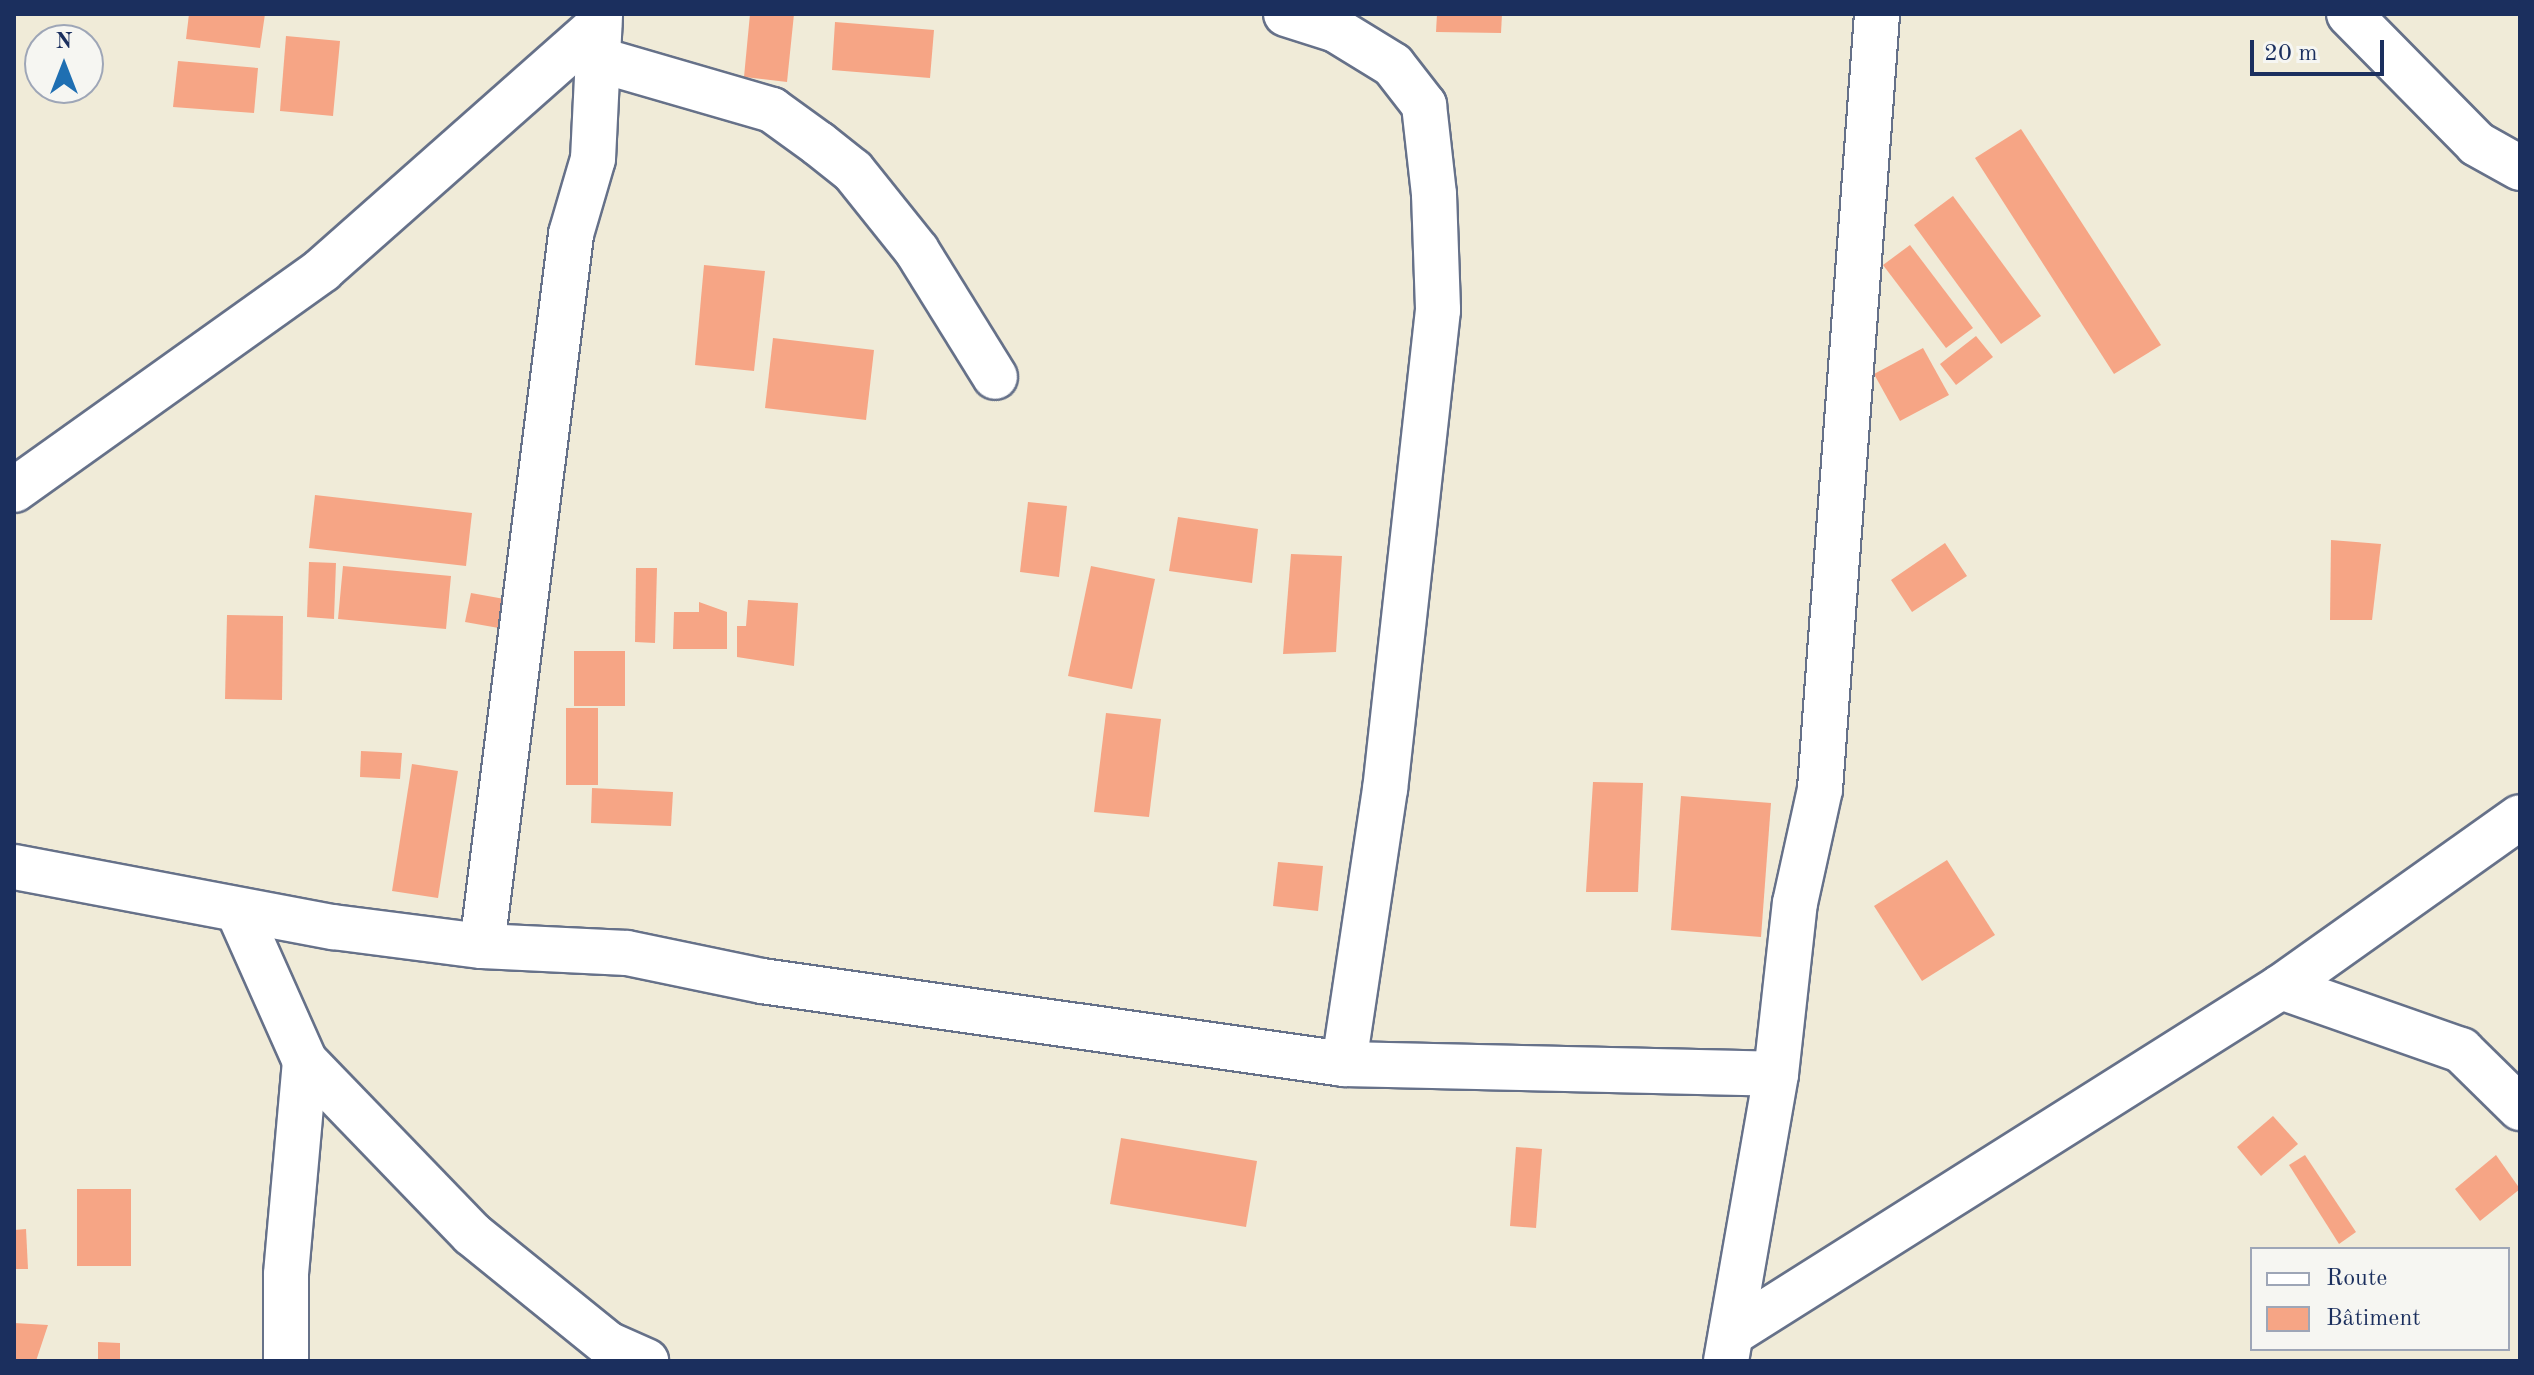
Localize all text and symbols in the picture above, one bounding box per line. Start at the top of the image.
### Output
north arrow [24,24,104,104]
scale bar [2254,24,2388,74]
text: N [56,31,72,53]
text: 20 m [2264,42,2318,66]
legend [2250,1247,2510,1351]
text: Route [2326,1267,2387,1291]
text: Bâtiment [2326,1307,2421,1331]

